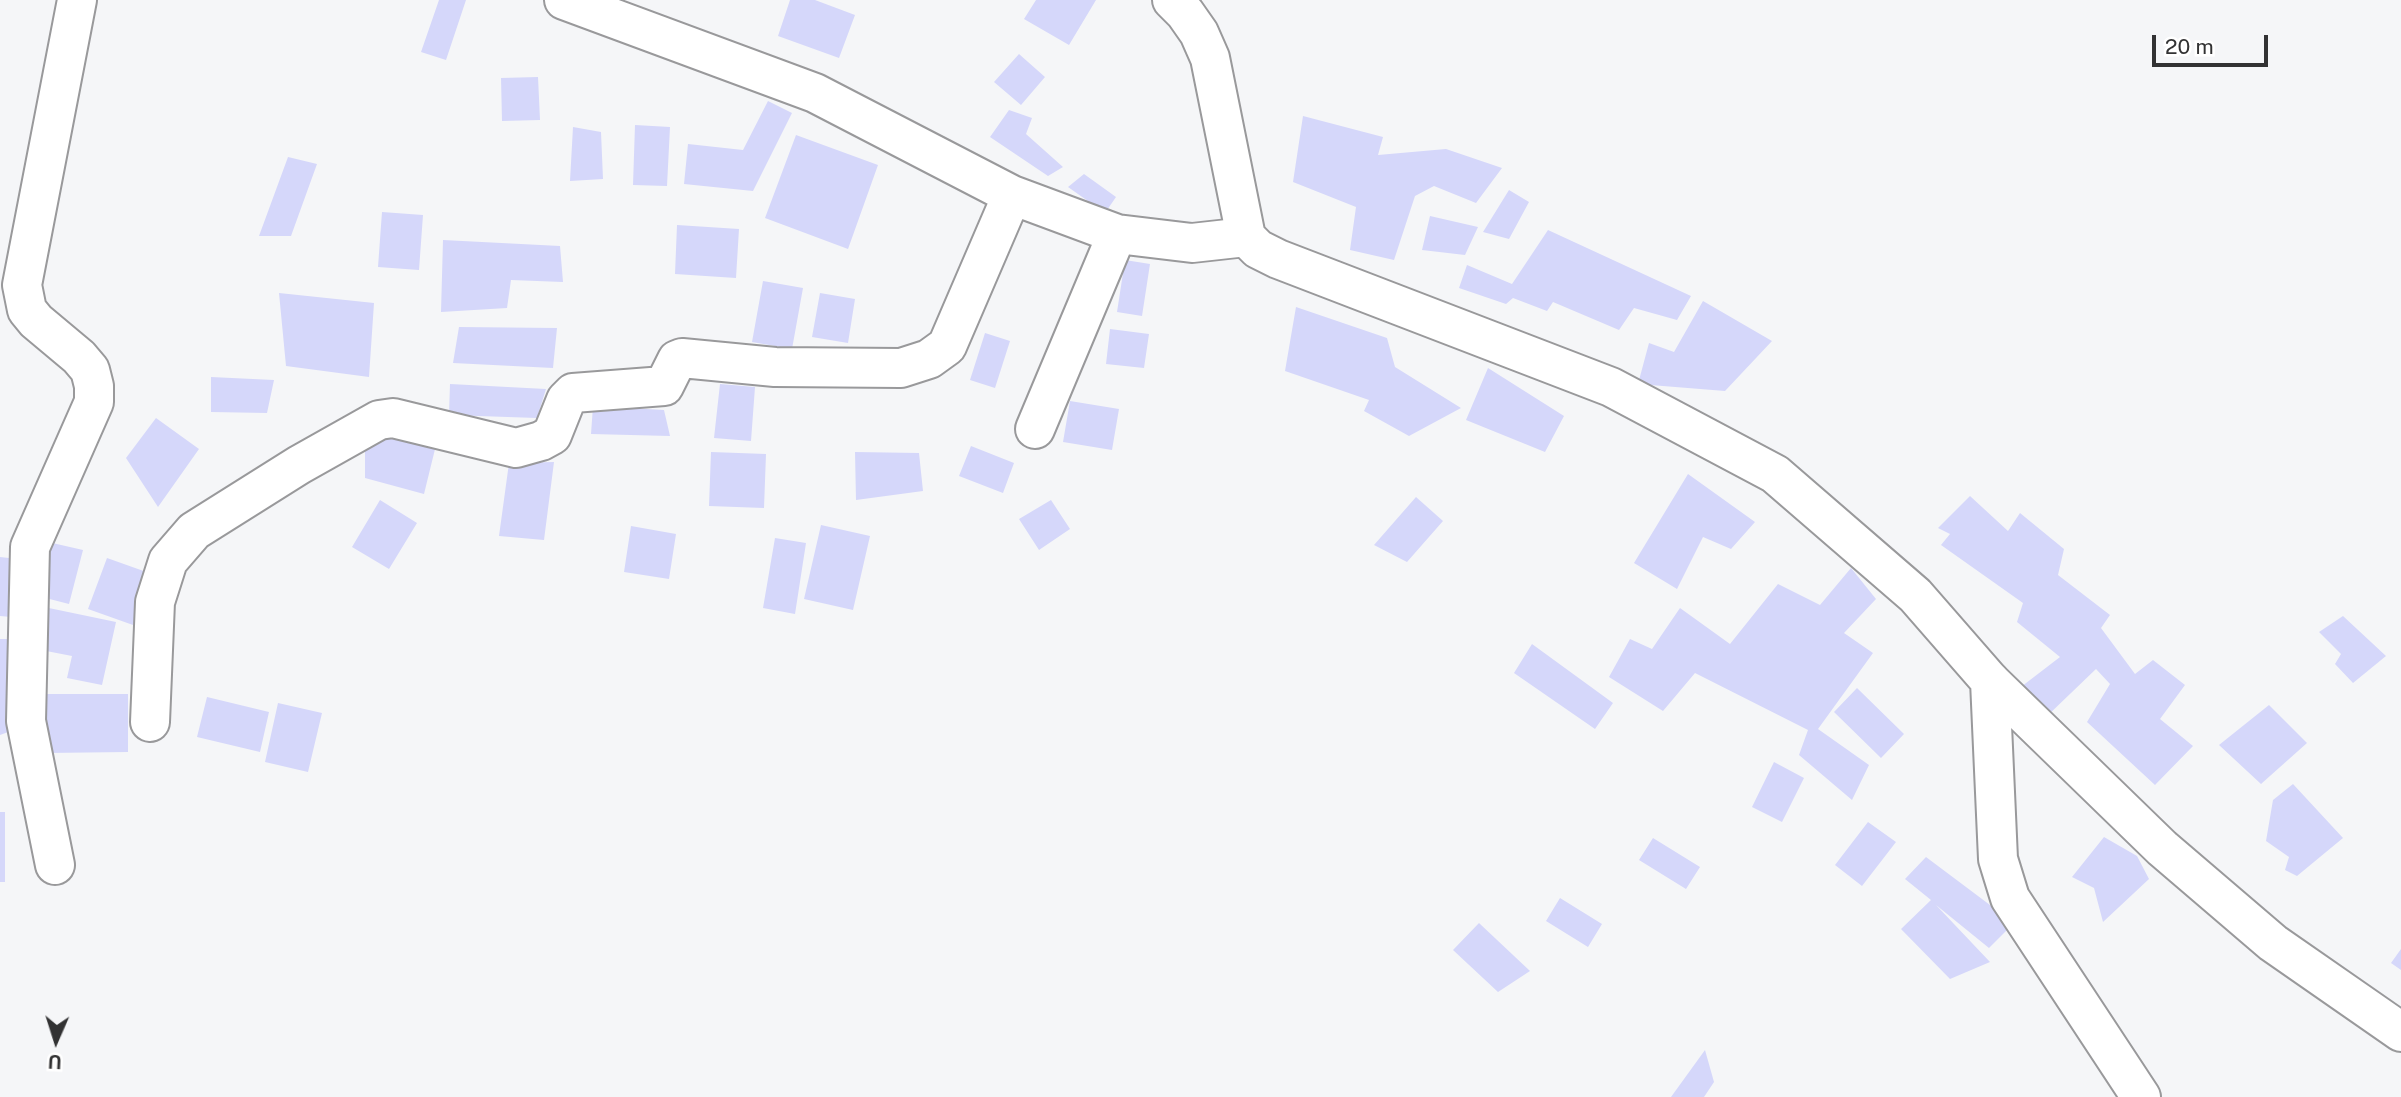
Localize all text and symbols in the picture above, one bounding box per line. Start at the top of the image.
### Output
scale bar [2156,21,2272,65]
text: 20 m [2165,34,2214,59]
north arrow [21,1006,91,1076]
text: U [47,1051,62,1073]

